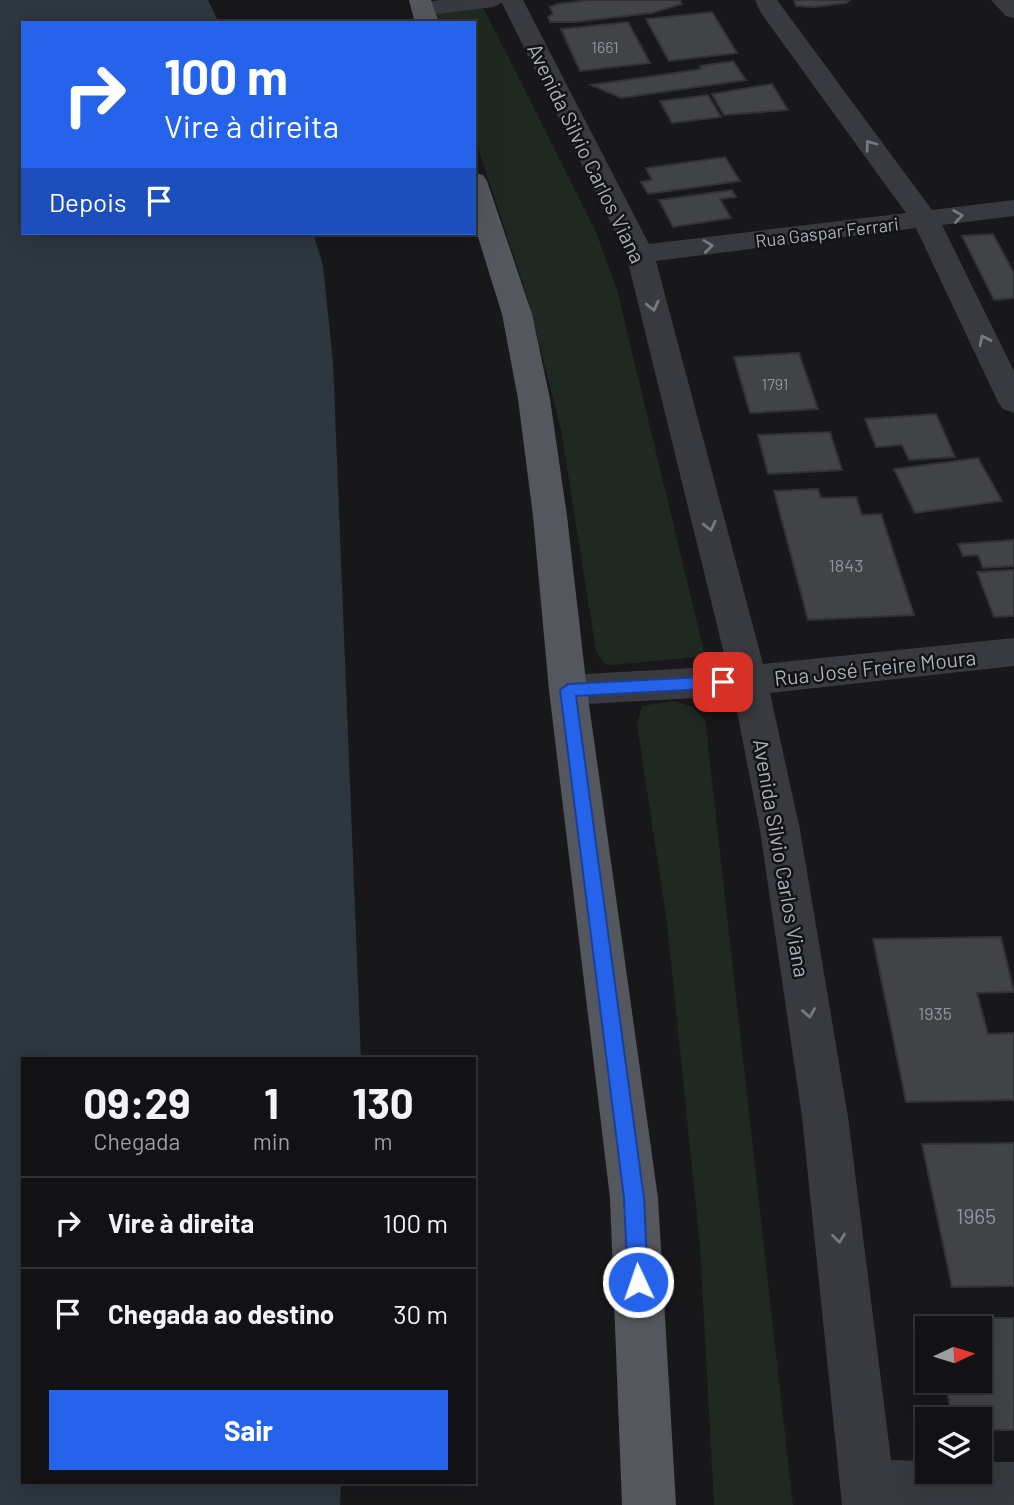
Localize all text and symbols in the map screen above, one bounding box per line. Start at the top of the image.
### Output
house number: 1661 [591,37,619,56]
street label: Avenida Silvio Carlos Viana [523,39,651,267]
text: 100 m [164,46,288,105]
icon: right [49,49,140,140]
text: Vire à direita [164,106,339,144]
one-way arrow [865,140,878,153]
icon: arrive [140,182,178,220]
text: Depois [49,186,126,217]
one-way arrow [952,209,964,224]
street label: Rua Gaspar Ferrari [754,212,900,252]
one-way arrow [702,239,714,254]
one-way arrow [645,300,659,312]
one-way arrow [978,335,992,348]
house number: 1791 [762,374,788,393]
one-way arrow [702,520,716,532]
house number: 1843 [829,554,863,576]
street label: Rua José Freire Moura [773,644,977,690]
pin [693,652,753,712]
icon: arrive [704,663,742,701]
street label: Avenida Silvio Carlos Viana [749,737,815,979]
house number: 1935 [918,1002,952,1024]
one-way arrow [801,1007,816,1019]
text: 09:29 [83,1077,191,1127]
text: 1 [264,1077,279,1127]
text: 130 [352,1077,414,1127]
text: Chegada [93,1127,180,1155]
text: min [253,1127,290,1155]
text: m [374,1127,393,1155]
house number: 1965 [956,1203,996,1228]
icon: right [49,1204,87,1242]
text: Vire à direita [108,1207,254,1238]
text: 100 m [383,1207,448,1238]
one-way arrow [831,1232,846,1244]
position arrow [601,1245,675,1319]
icon: arrive [49,1295,87,1333]
text: Chegada ao destino [108,1298,334,1329]
text: 30 m [393,1298,448,1329]
north arrow [915,1316,992,1393]
map controls [915,1316,992,1484]
button: Sair [49,1390,448,1470]
button: layers [915,1407,992,1484]

